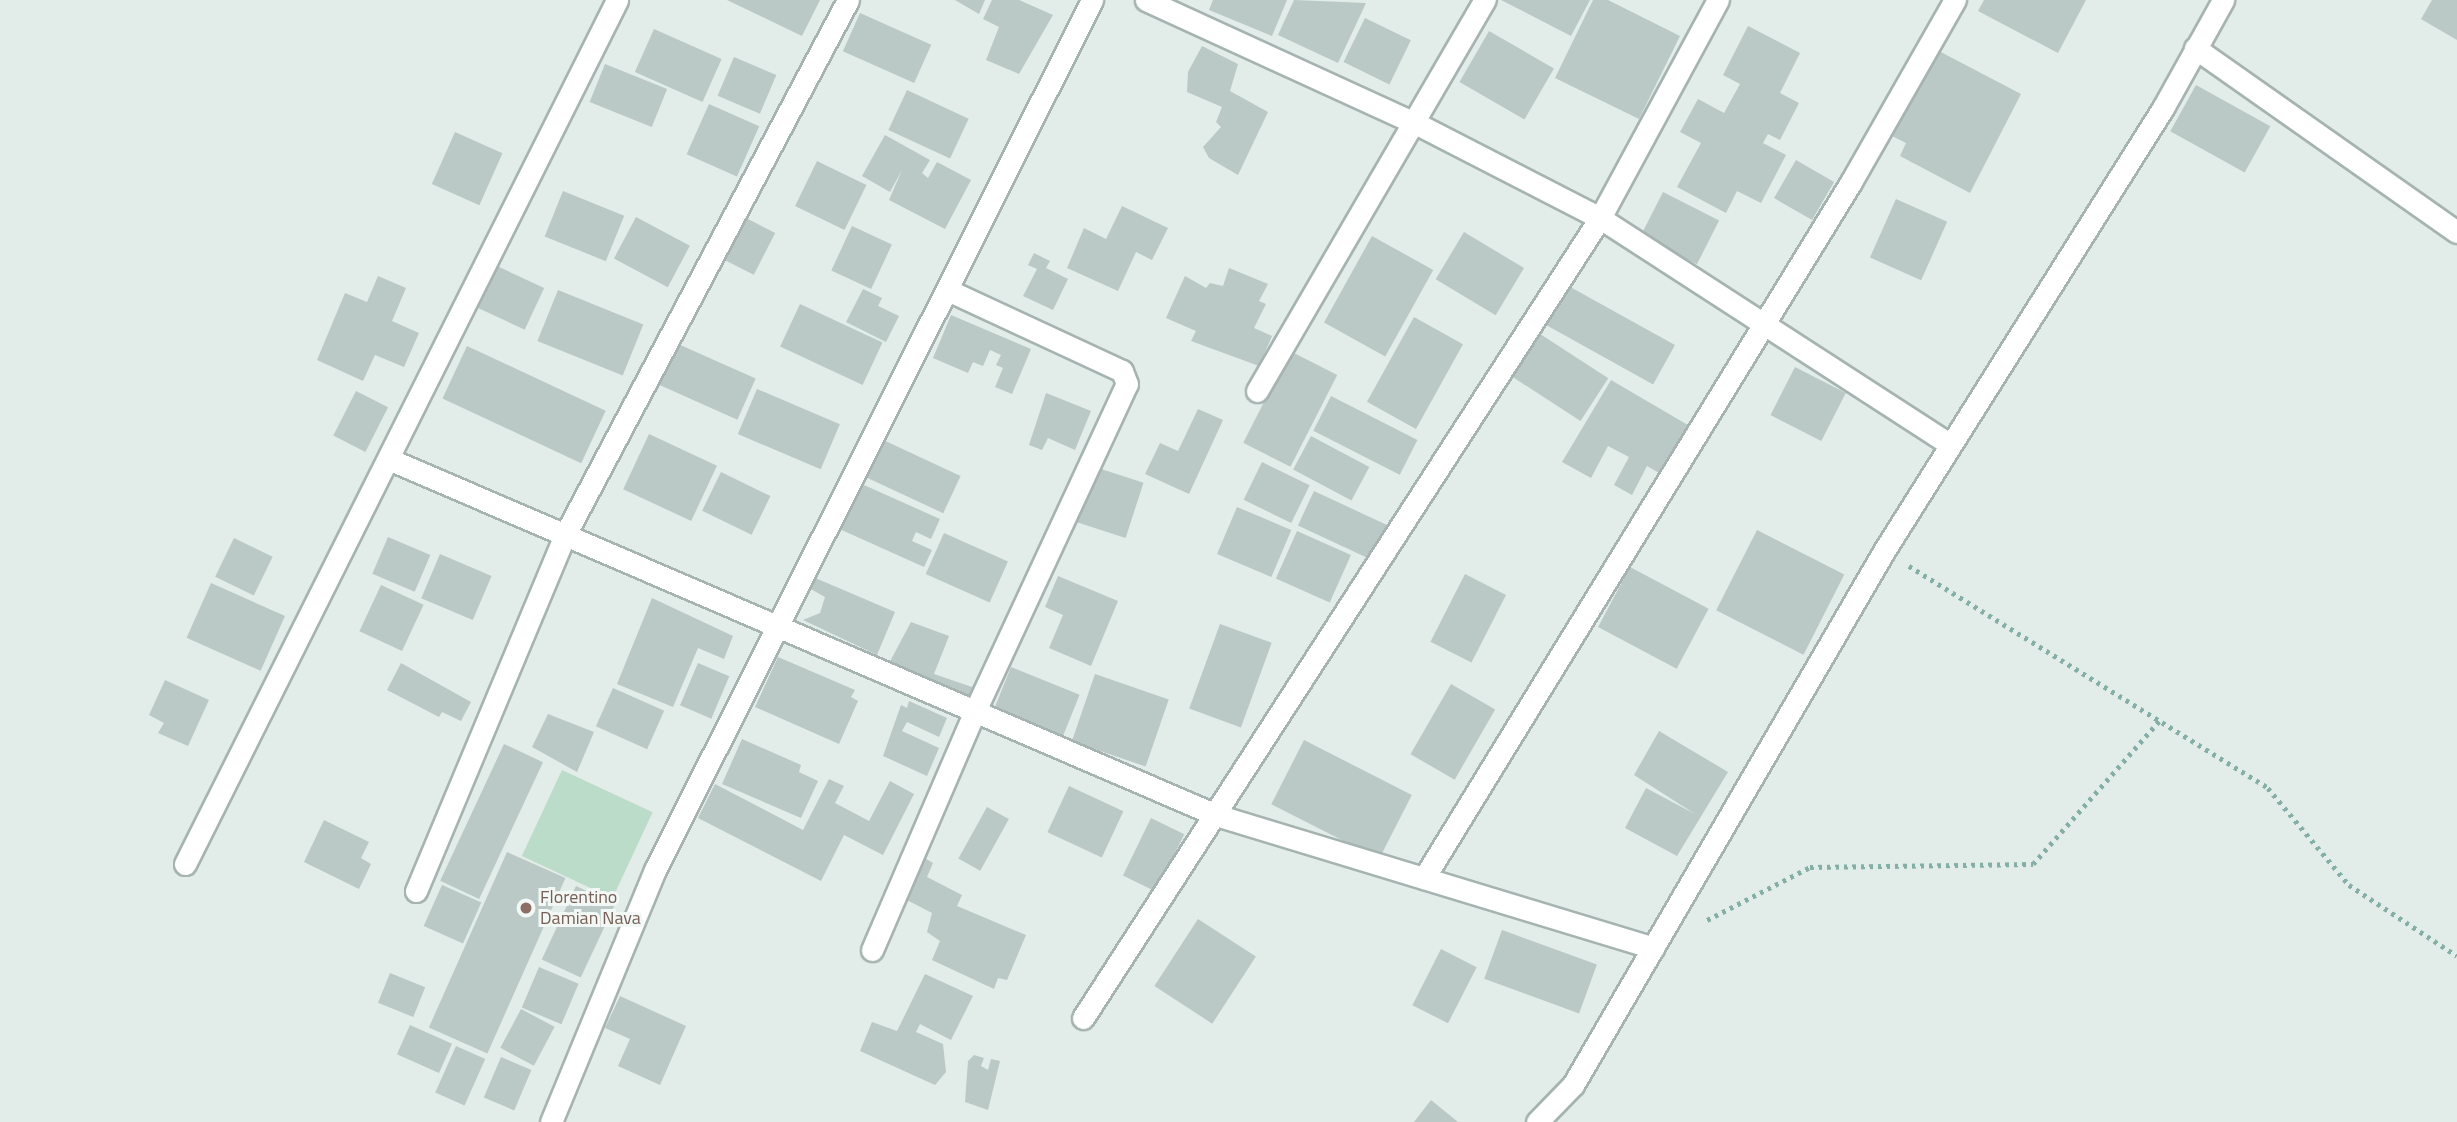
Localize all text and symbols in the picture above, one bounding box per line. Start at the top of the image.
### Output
place label: Florentino Damian Nava [540,887,641,930]
marker: Florentino Damian Nava [518,900,534,916]

